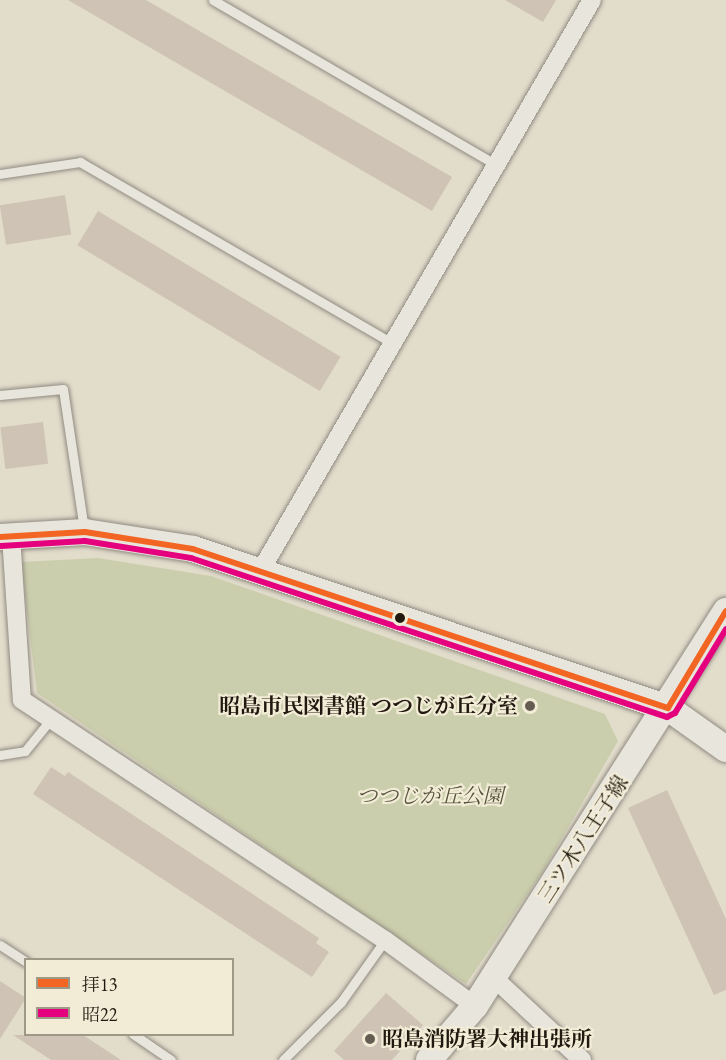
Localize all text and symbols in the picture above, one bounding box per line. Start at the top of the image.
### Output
unlabelled marker [394,612,406,624]
place label: 昭島市民図書館 つつじが丘分室 [219,693,518,719]
marker: 昭島市民図書館 つつじが丘分室 [523,699,537,713]
street label: 三ツ木八王子線 [532,770,634,908]
park label: つつじが丘公園 [357,783,503,809]
legend [24,958,234,1036]
text: 拝13 [82,973,117,996]
text: 昭22 [82,1003,117,1026]
place label: 昭島消防署大神出張所 [382,1026,592,1052]
marker: 昭島消防署大神出張所 [363,1032,377,1046]

